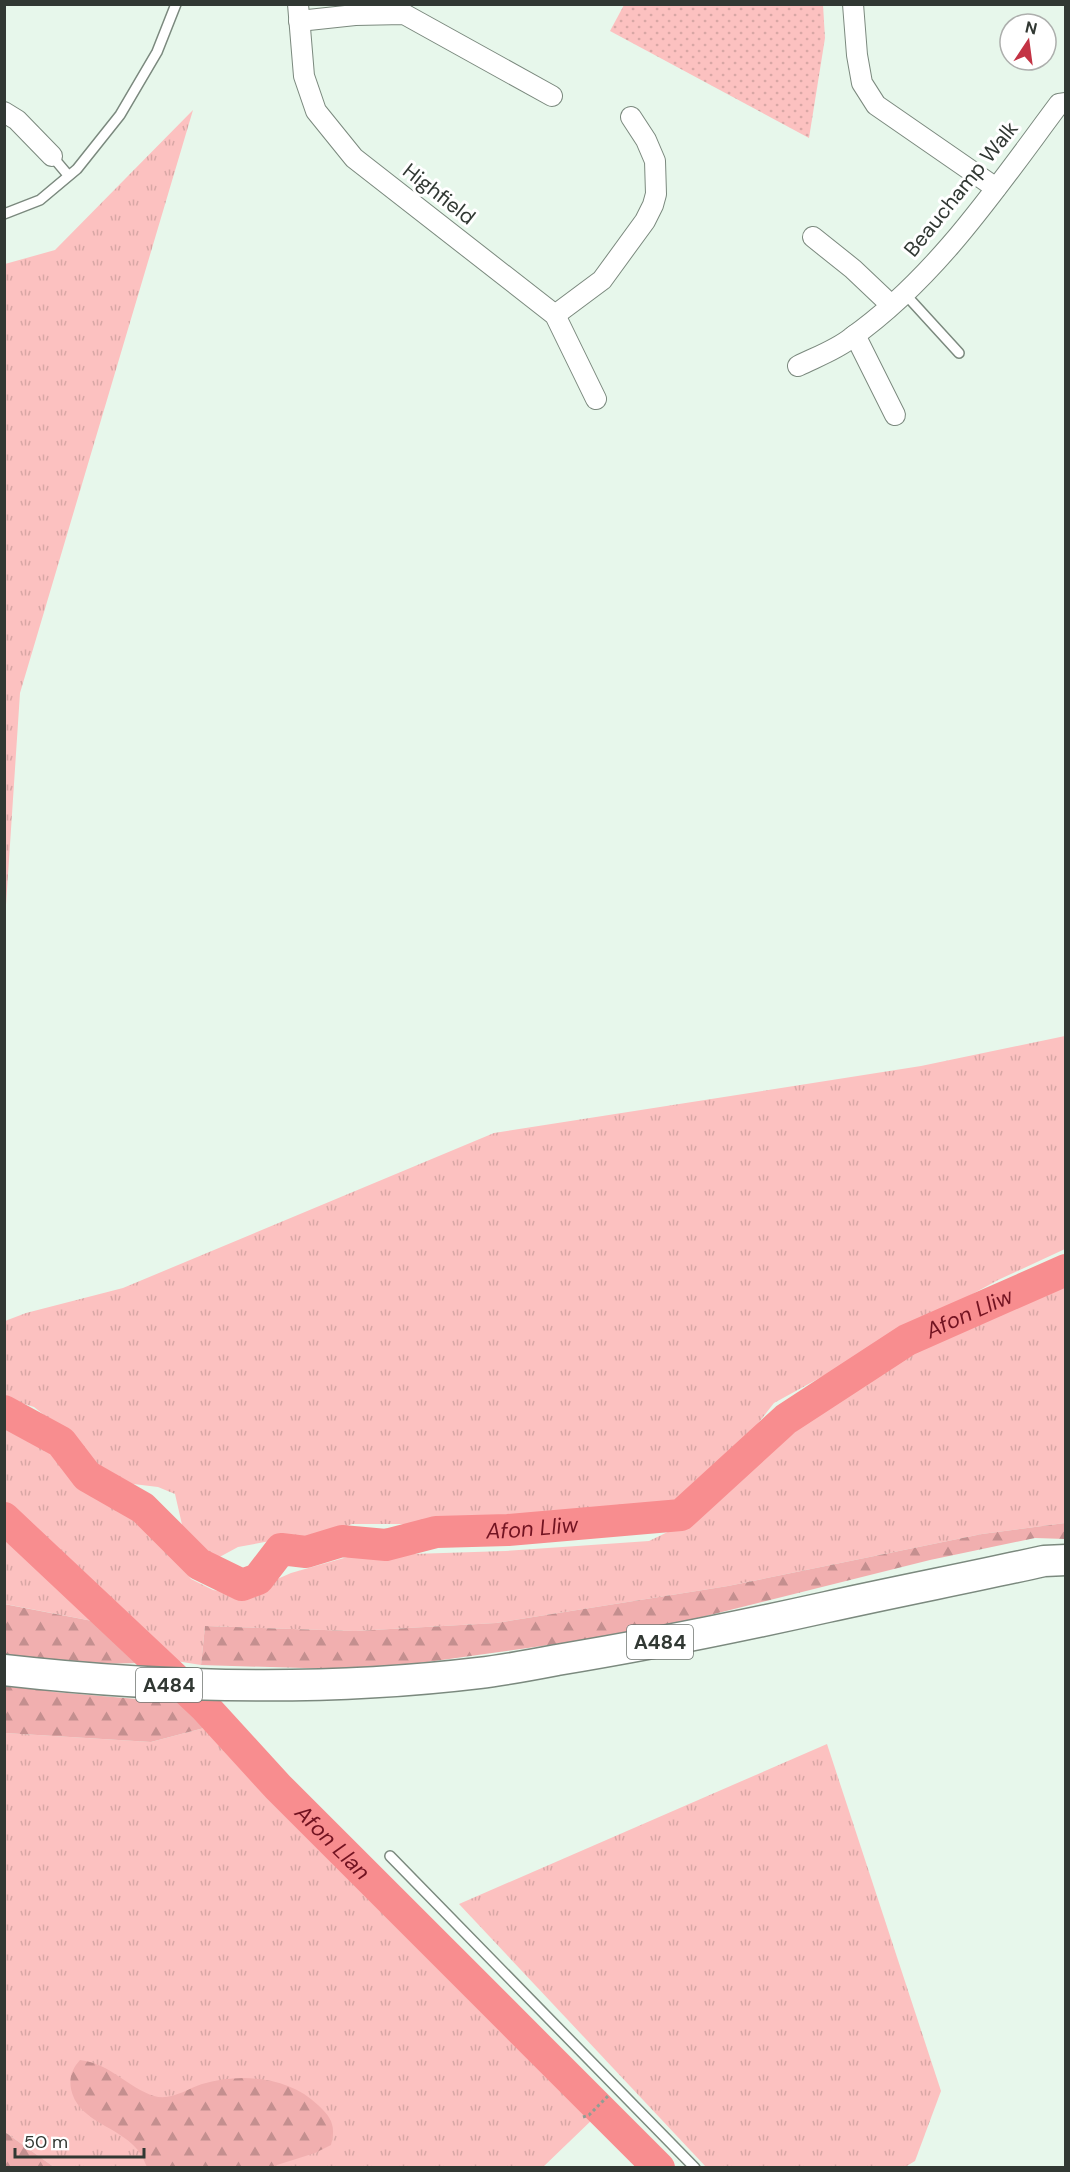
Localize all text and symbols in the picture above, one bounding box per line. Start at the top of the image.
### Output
north arrow [998,12,1058,72]
text: N [1023,16,1039,39]
street label: Beauchamp Walk [898,115,1025,263]
street label: Highfield [397,157,481,231]
water label: Afon Lliw [920,1280,1018,1345]
water label: Afon Lliw [485,1509,581,1545]
road number: A484 [627,1625,693,1659]
road number: A484 [136,1668,202,1702]
water label: Afon Llan [288,1797,377,1886]
scale bar [15,2121,144,2159]
text: 50 m [24,2130,68,2154]

